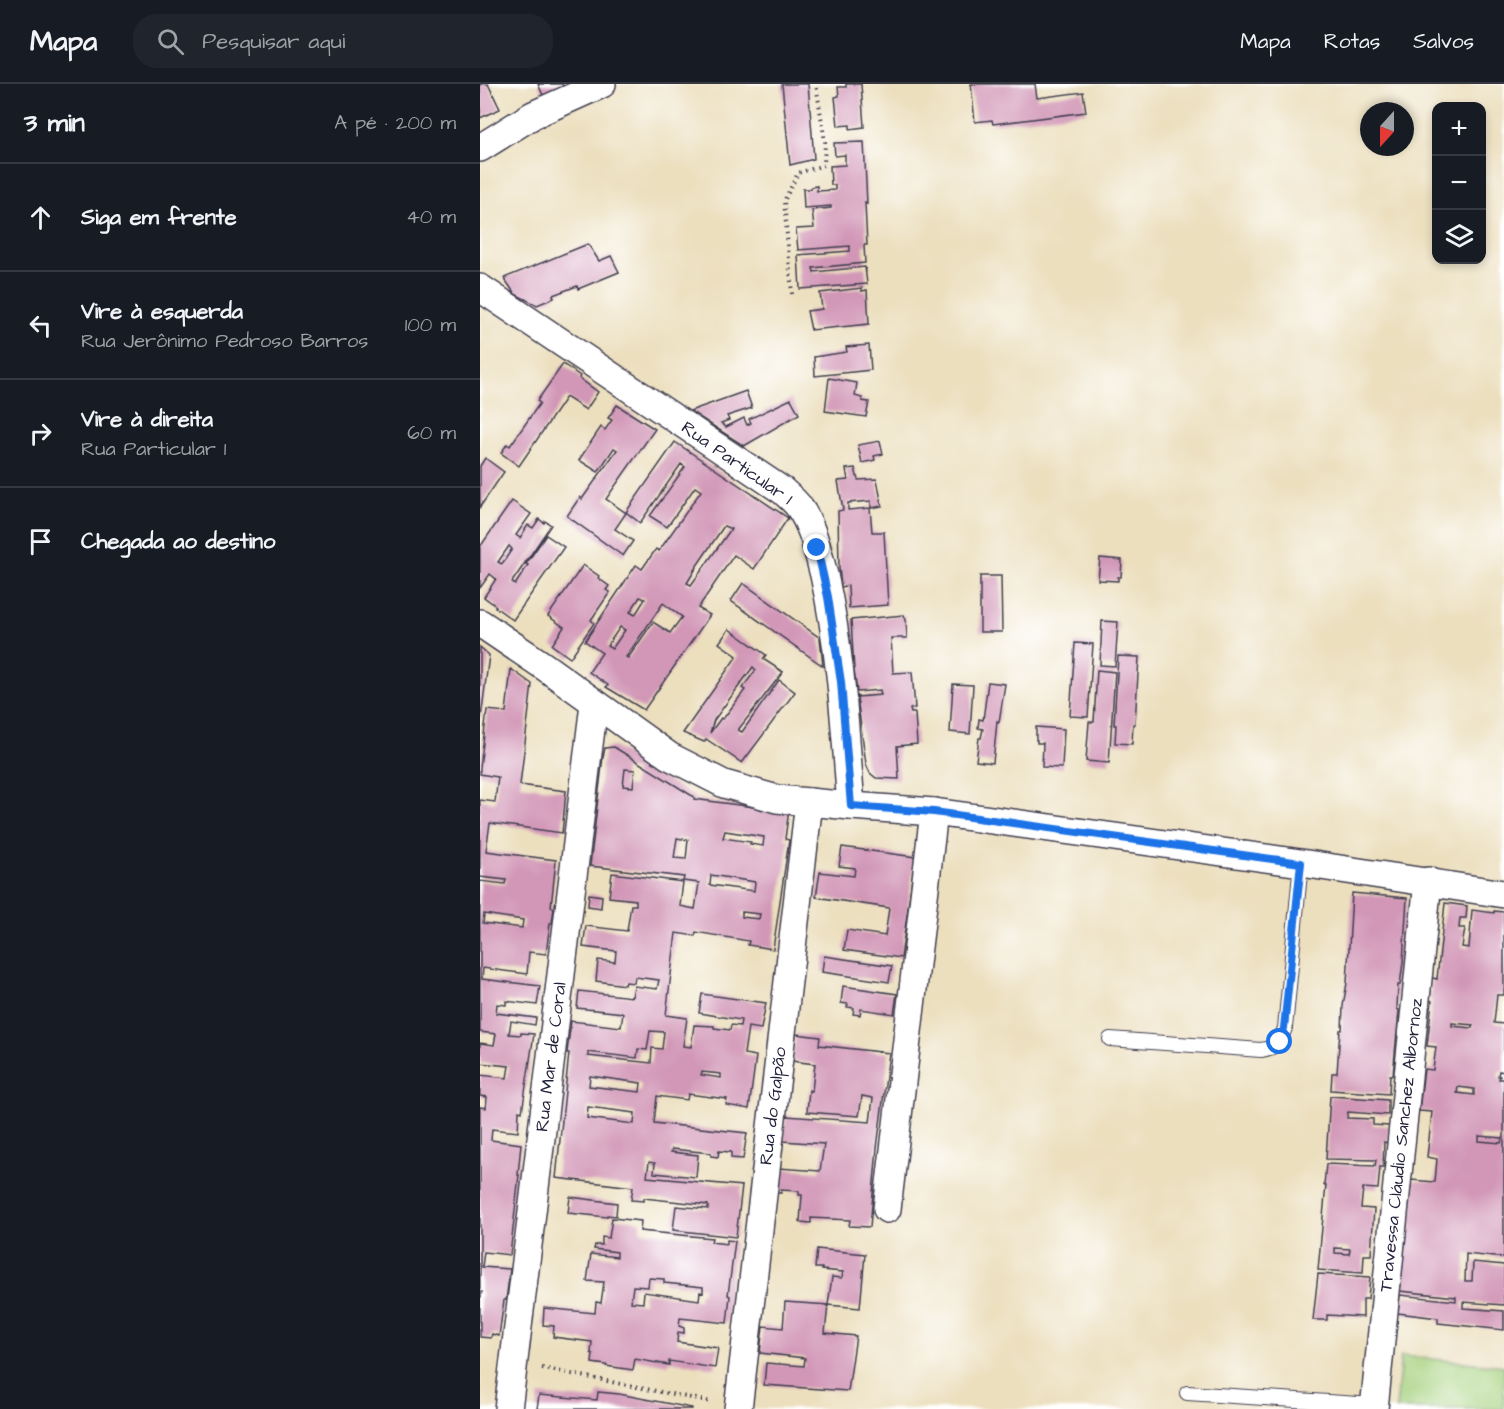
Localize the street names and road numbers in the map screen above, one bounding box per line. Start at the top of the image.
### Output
street label: Rua Particular 1 [676,415,798,511]
street label: Rua Mar de Coral [529,981,573,1133]
street label: Travessa Cláudio Sanchez Albornoz [1373,997,1429,1293]
street label: Rua do Galpão [753,1046,793,1166]

